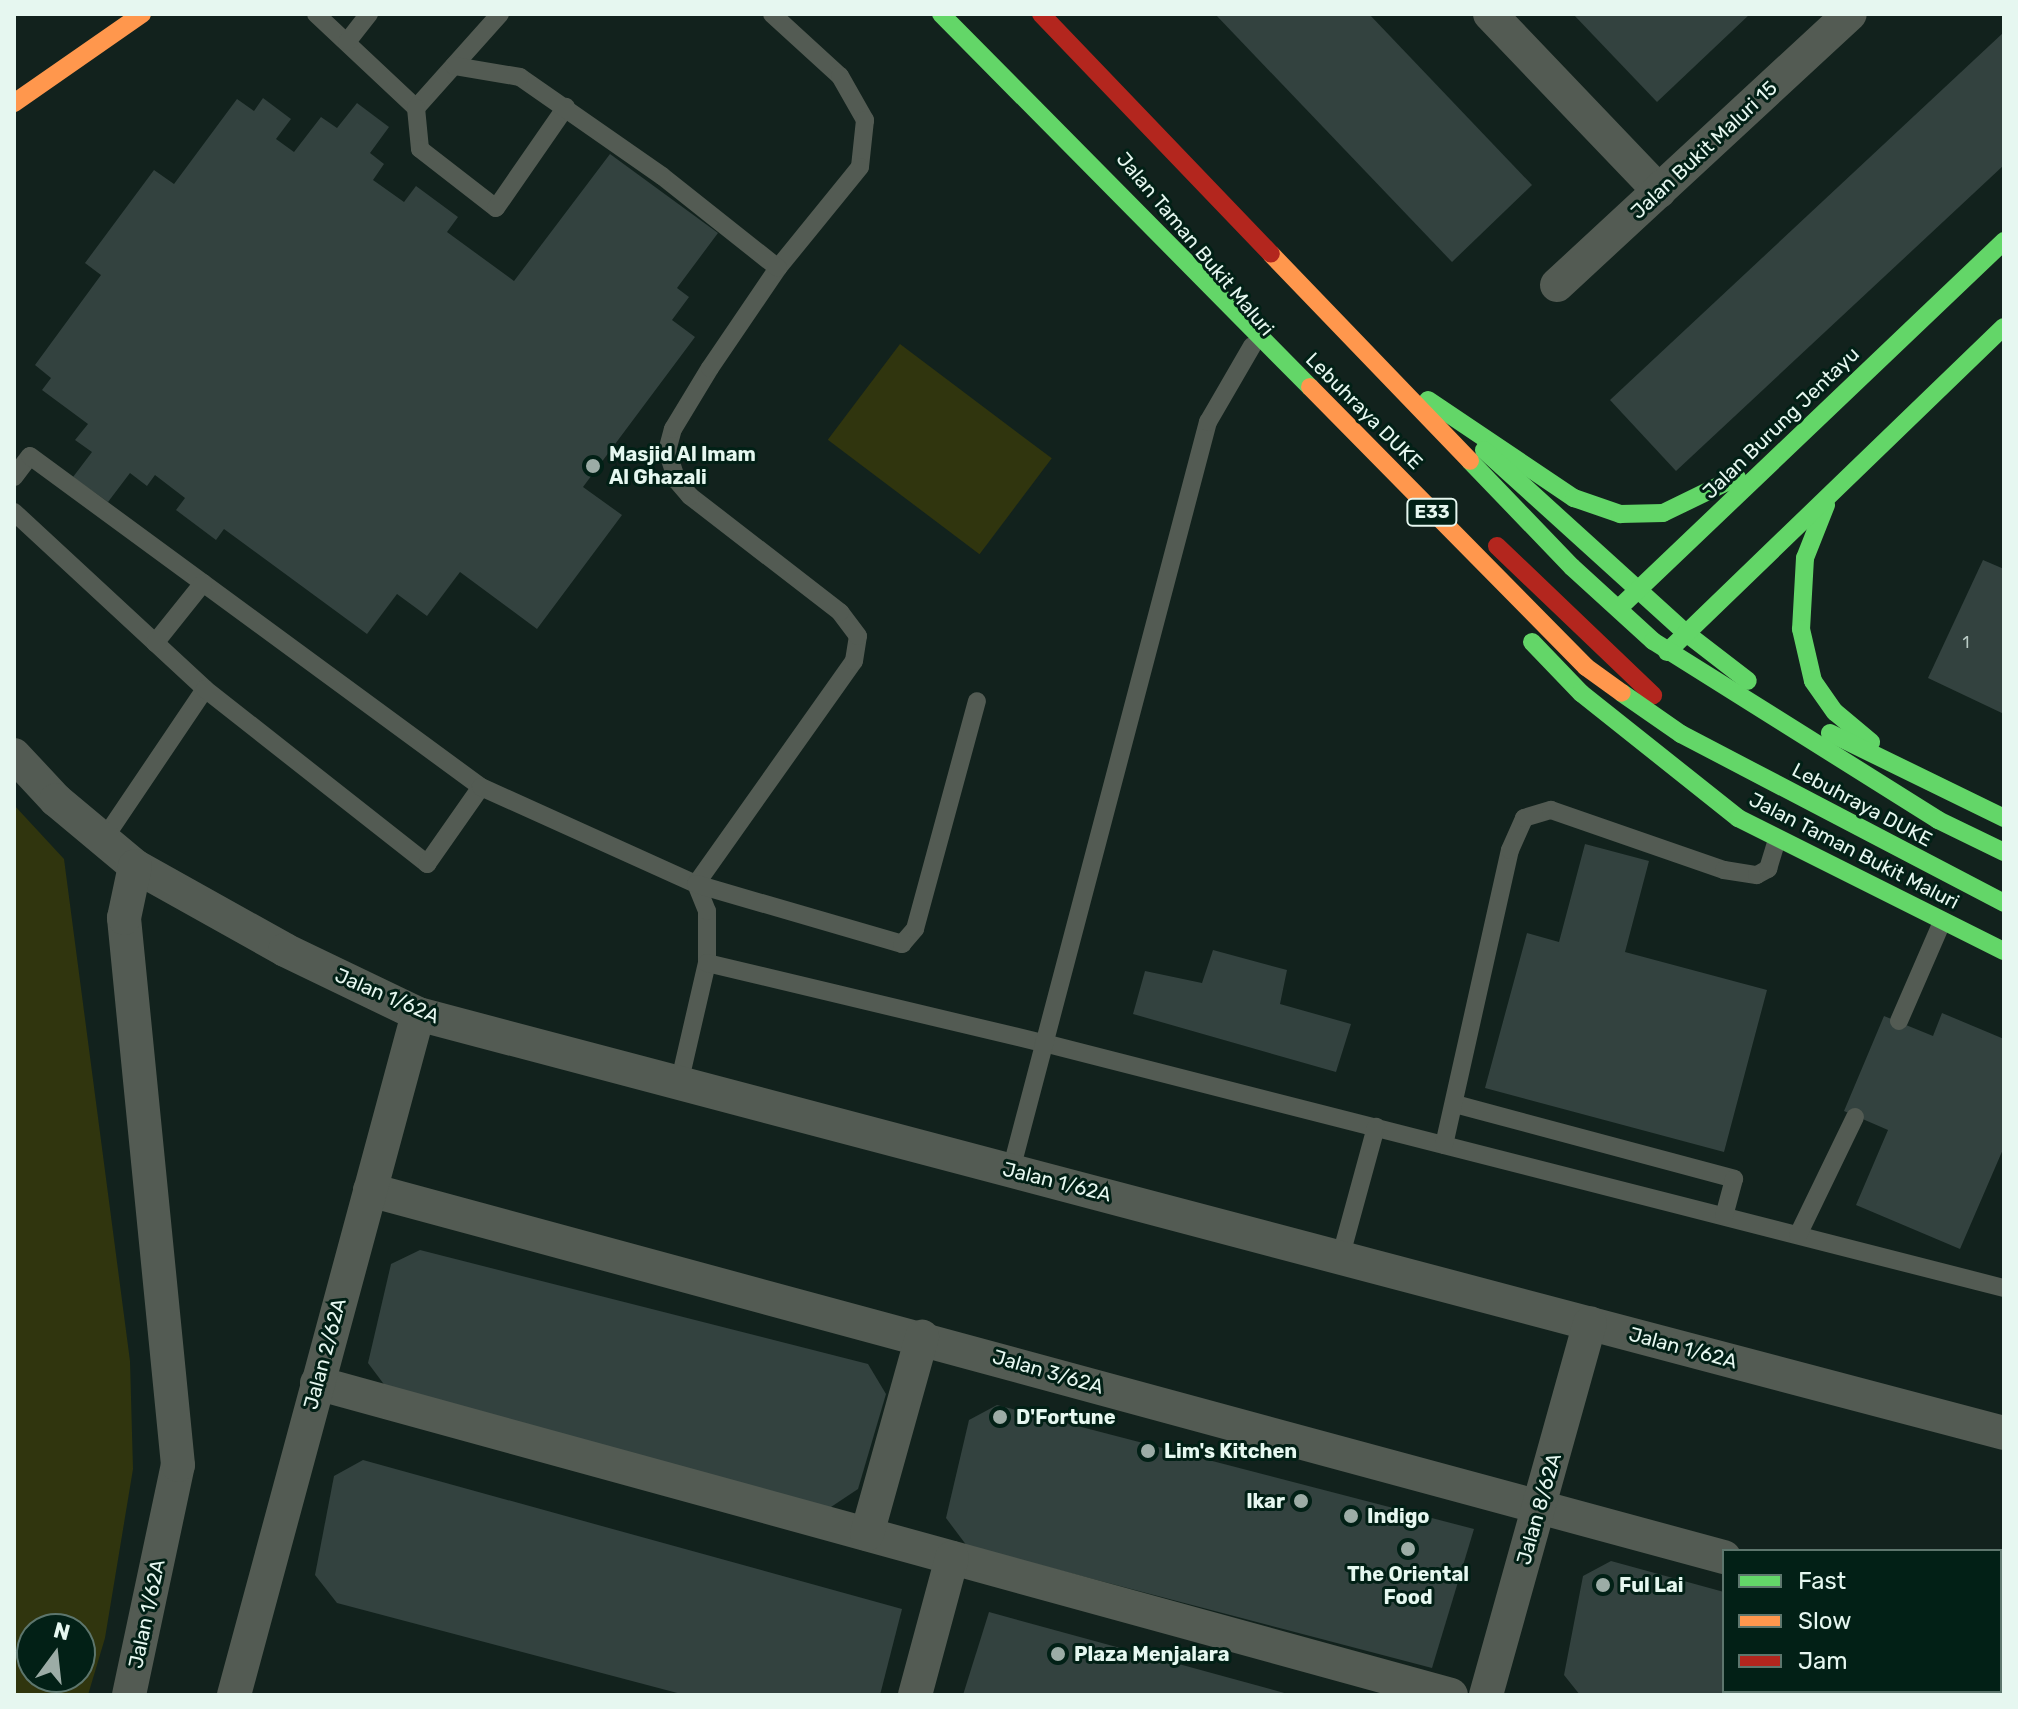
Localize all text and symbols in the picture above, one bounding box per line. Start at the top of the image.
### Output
street label: Jalan Bukit Maluri 15 [1626,76,1782,224]
street label: Jalan Taman Bukit Maluri [1111,147,1279,341]
street label: Jalan Burung Jentayu [1698,342,1864,504]
street label: Lebuhraya DUKE [1301,348,1427,474]
place label: Masjid Al Imam Al Ghazali [609,442,756,489]
marker: Masjid Al Imam Al Ghazali [584,457,602,475]
road number: E33 [1406,498,1458,526]
house number: 1 [1963,633,1969,653]
street label: Lebuhraya DUKE [1788,758,1936,852]
street label: Jalan Taman Bukit Maluri [1745,787,1963,915]
street label: Jalan 1/62A [331,963,443,1029]
street label: Jalan 1/62A [1000,1157,1114,1207]
street label: Jalan 2/62A [299,1296,351,1412]
street label: Jalan 1/62A [1626,1322,1740,1374]
street label: Jalan 3/62A [990,1345,1106,1399]
place label: D'Fortune [1016,1405,1116,1429]
marker: D'Fortune [991,1408,1009,1426]
place label: Lim's Kitchen [1164,1439,1297,1463]
marker: Lim's Kitchen [1139,1442,1157,1460]
street label: Jalan 8/62A [1512,1450,1566,1568]
place label: Ikar [1246,1489,1285,1513]
marker: Ikar [1292,1492,1310,1510]
place label: Indigo [1367,1504,1430,1528]
marker: Indigo [1342,1507,1360,1525]
marker: The Oriental Food [1399,1540,1417,1558]
legend [1722,1549,2002,1693]
street label: Jalan 1/62A [124,1557,170,1671]
place label: The Oriental Food [1347,1562,1469,1609]
text: Fast [1798,1567,1846,1595]
place label: Ful Lai [1619,1573,1684,1597]
marker: Ful Lai [1594,1576,1612,1594]
text: Slow [1798,1607,1851,1635]
north arrow [16,1613,96,1693]
text: N [51,1616,73,1646]
place label: Plaza Menjalara [1074,1642,1230,1666]
marker: Plaza Menjalara [1049,1645,1067,1663]
text: Jam [1798,1647,1848,1675]

